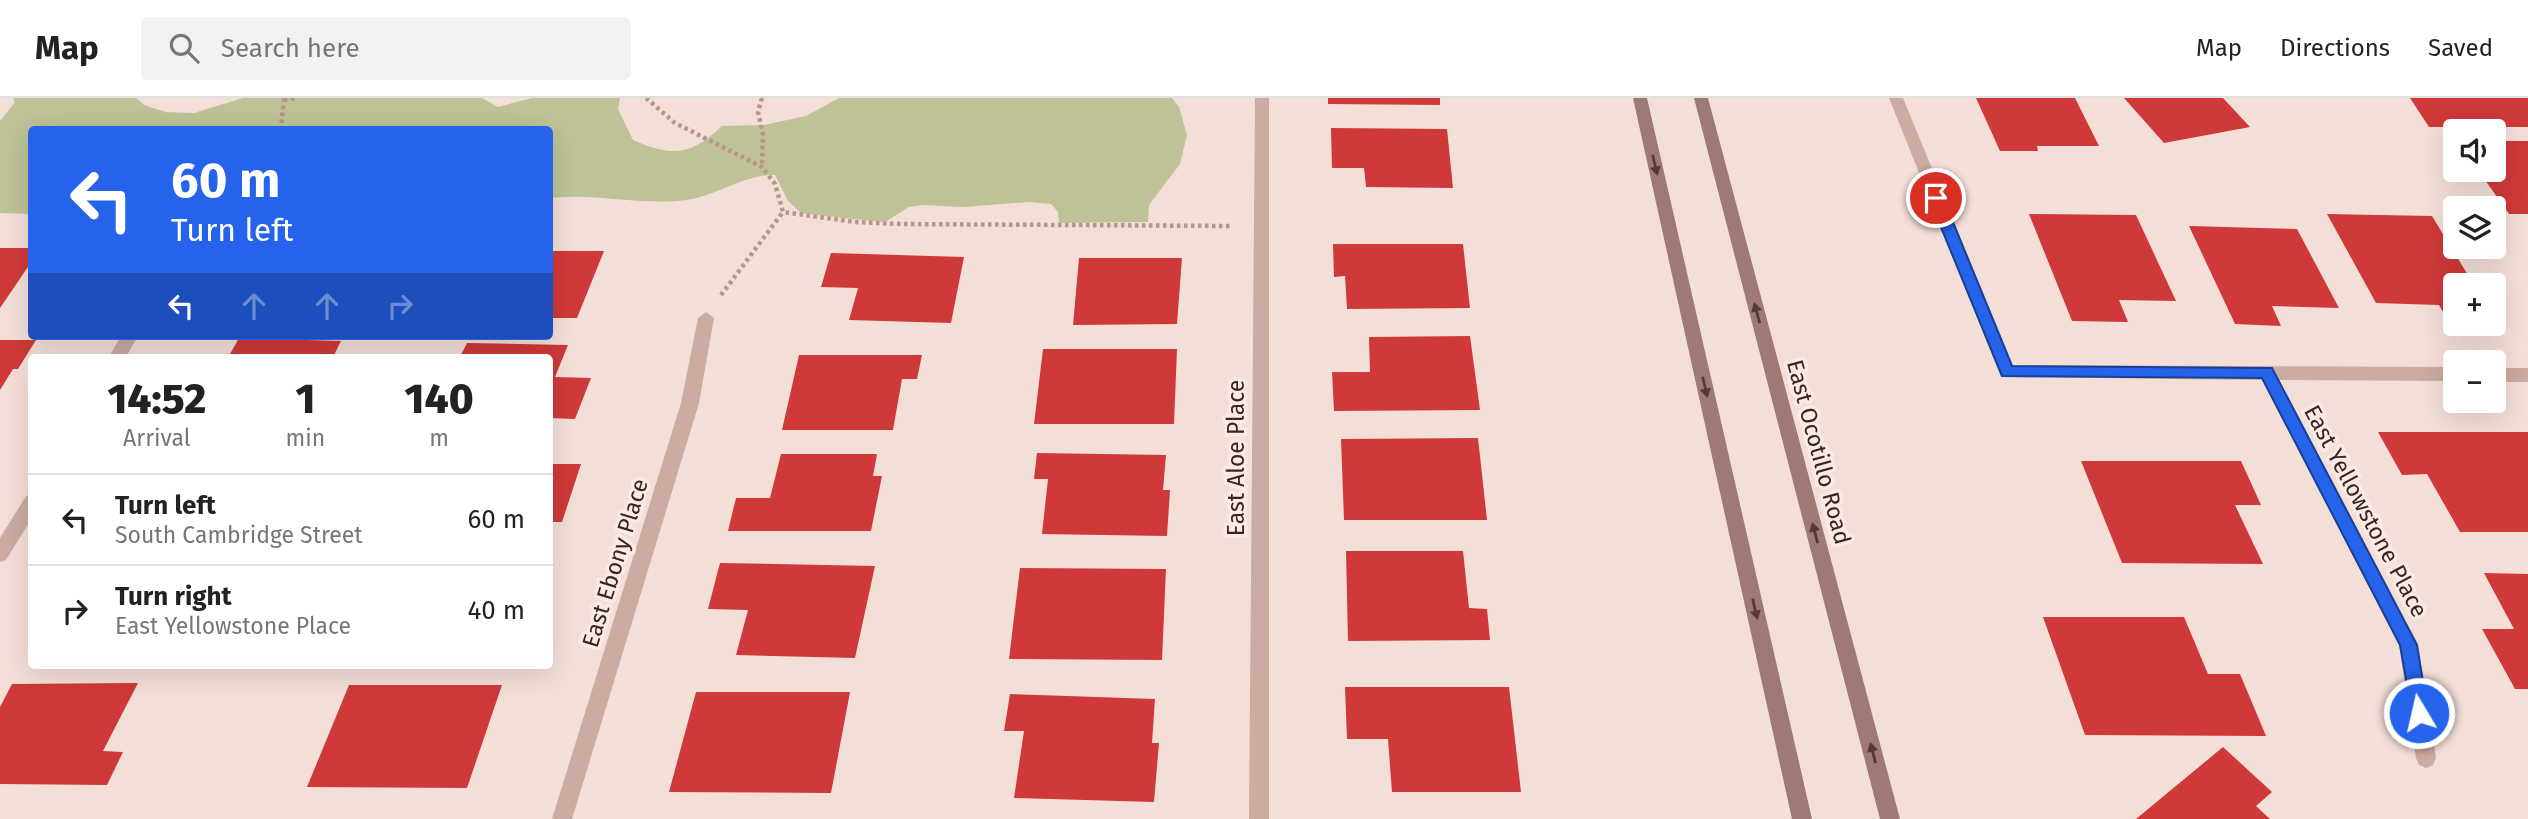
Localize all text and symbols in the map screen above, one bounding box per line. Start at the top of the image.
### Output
search box [141,17,631,80]
text: Map [35,28,99,68]
icon: search [165,29,203,67]
text: Search here [221,33,360,64]
text: Map [2196,34,2242,62]
text: Directions [2280,34,2390,62]
text: Saved [2428,34,2493,62]
map controls [2443,119,2506,413]
button: sound [2443,119,2506,182]
text: 60 m [171,151,280,210]
icon: left [56,154,147,245]
one-way arrow [1650,154,1661,176]
pin [1906,168,1966,228]
icon: arrive [1917,179,1955,217]
button: layers [2443,196,2506,259]
text: Turn left [171,211,293,249]
button: + [2443,273,2506,336]
icon: left [162,287,200,325]
icon: ahead [235,287,273,325]
icon: ahead [308,287,346,325]
icon: right [381,287,419,325]
one-way arrow [1751,302,1762,324]
button: − [2443,350,2506,413]
street label: East Ocotillo Road [1781,357,1857,547]
text: 14:52 [107,374,206,424]
text: 1 [295,374,315,424]
text: 140 [405,374,474,424]
one-way arrow [1700,376,1711,398]
street label: East Aloe Place [1222,380,1250,536]
street label: East Yellowstone Place [2298,400,2434,622]
text: Arrival [123,424,190,452]
text: min [286,424,325,452]
text: m [429,424,449,452]
street label: East Ebony Place [576,475,654,651]
text: Turn left [115,490,216,521]
icon: left [56,501,94,539]
text: 60 m [467,504,525,535]
text: South Cambridge Street [115,521,363,549]
one-way arrow [1809,522,1820,544]
text: Turn right [115,581,232,612]
icon: right [56,592,94,630]
text: 40 m [467,595,525,626]
one-way arrow [1749,598,1760,620]
text: East Yellowstone Place [115,612,351,640]
position arrow [2382,676,2456,750]
one-way arrow [1867,742,1878,764]

